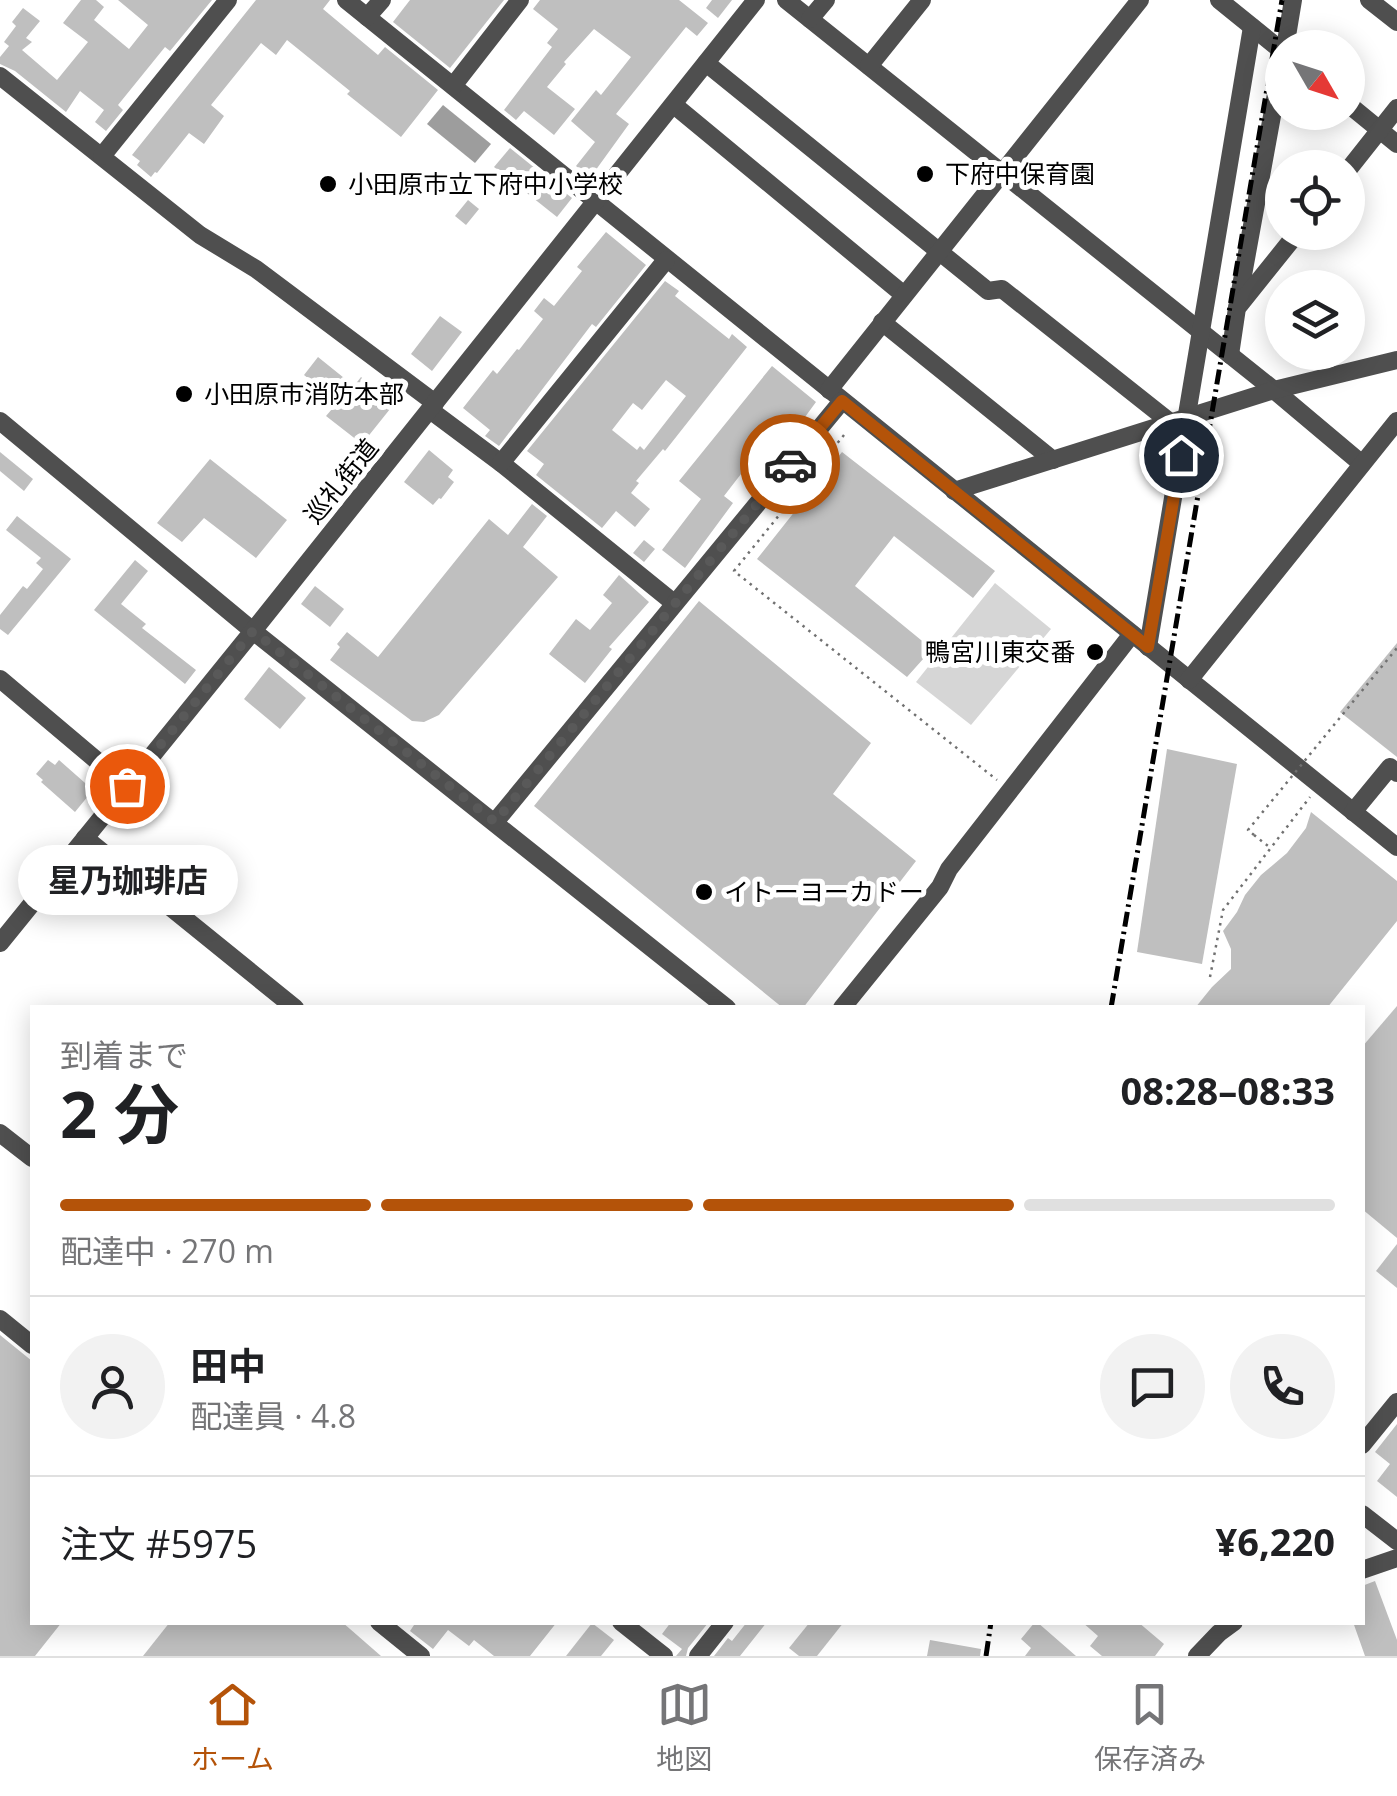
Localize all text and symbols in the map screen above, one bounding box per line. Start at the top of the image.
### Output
north arrow [1265,30,1365,130]
map controls [1265,30,1365,370]
button: locate [1265,150,1365,250]
place label: 下府中保育園 [945,156,1095,190]
marker: 下府中保育園 [914,163,936,185]
place label: 小田原市立下府中小学校 [348,166,623,200]
marker: 小田原市立下府中小学校 [317,173,339,195]
button: layers [1265,270,1365,370]
place label: 小田原市消防本部 [204,376,404,410]
marker: 小田原市消防本部 [173,383,195,405]
pin [1139,413,1224,498]
courier [740,414,840,514]
icon: home [1154,428,1209,483]
street label: 巡礼街道 [296,431,385,530]
icon: car [763,437,818,492]
place label: 鴨宮川東交番 [925,634,1075,668]
marker: 鴨宮川東交番 [1084,641,1106,663]
pin [85,744,170,829]
icon: bag [100,759,155,814]
callout: 星乃珈琲店 [17,846,237,916]
text: 星乃珈琲店 [48,858,208,901]
place label: イトーヨーカドー [724,874,924,908]
marker: イトーヨーカドー [693,881,715,903]
text: 到着まで [60,1033,188,1076]
text: 08:28–08:33 [1121,1064,1335,1116]
text: 2 分 [60,1069,179,1157]
text: 配達中 · 270 m [60,1229,274,1272]
button: person [60,1334,165,1439]
button: chat [1100,1334,1205,1439]
button: phone [1230,1334,1335,1439]
text: 田中 [190,1339,266,1391]
text: 配達員 · 4.8 [190,1394,356,1437]
text: ¥6,220 [1216,1515,1335,1567]
text: 注文 #5975 [60,1517,257,1569]
tab: ホーム [191,1677,274,1777]
tab: 地図 [656,1677,712,1777]
tab: 保存済み [1094,1677,1206,1777]

